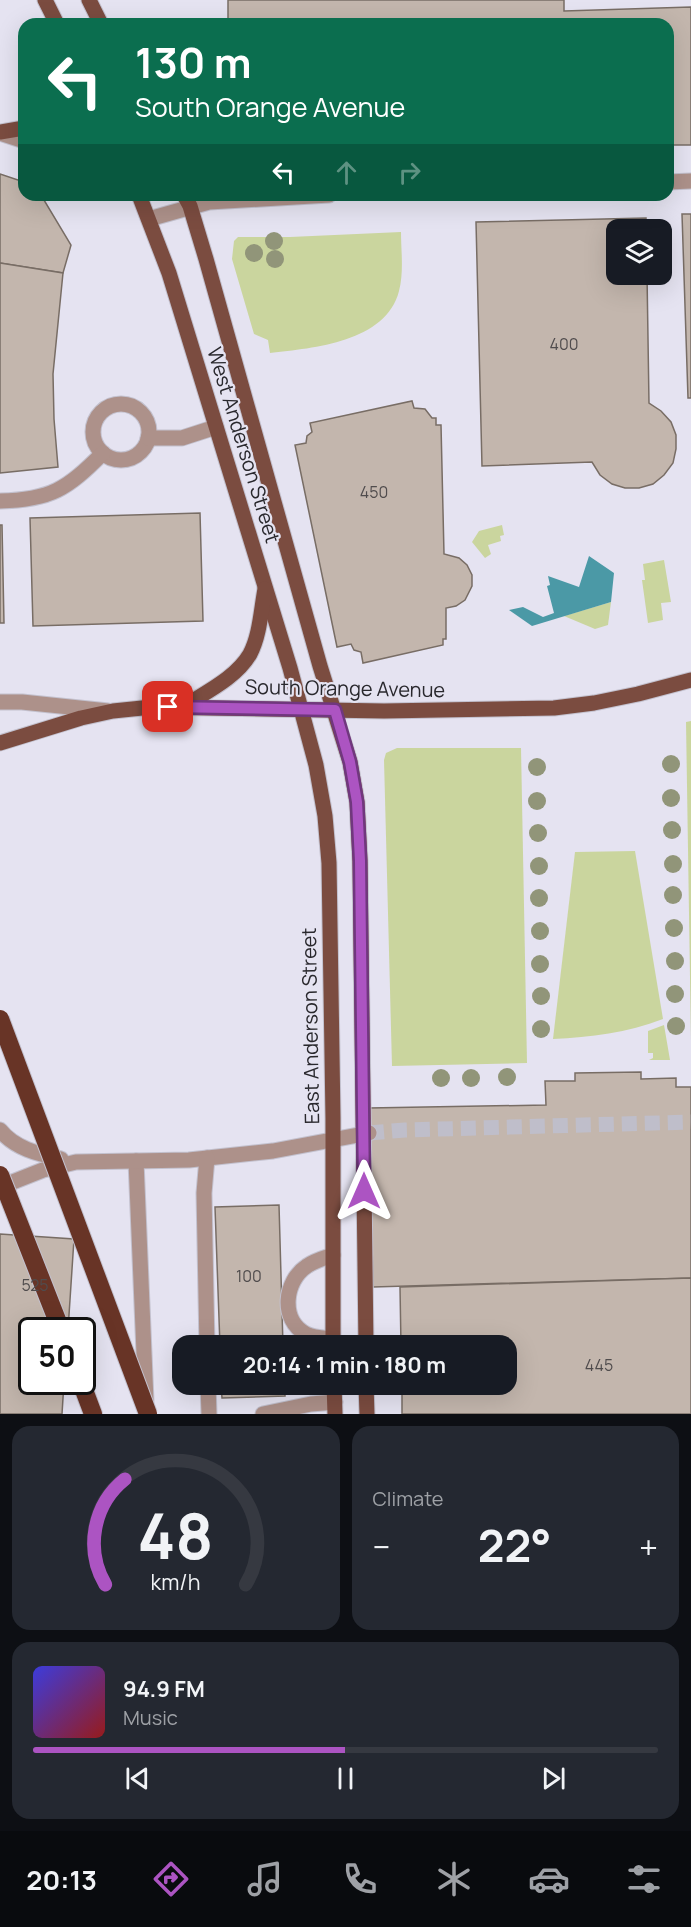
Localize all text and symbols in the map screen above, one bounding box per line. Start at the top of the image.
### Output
text: 130 m [135,33,252,91]
icon: left [36,42,114,120]
text: South Orange Avenue [135,88,405,125]
icon: left [267,156,300,189]
icon: ahead [330,156,363,189]
icon: right [393,156,426,189]
map controls [606,219,672,285]
button: layers [606,219,672,285]
house number: 400 [550,333,578,355]
street label: West Anderson Street [201,344,287,546]
house number: 450 [360,481,388,503]
street label: South Orange Avenue [245,673,445,703]
pin [142,681,193,732]
icon: arrive [151,690,184,723]
street label: East Anderson Street [295,927,325,1125]
position arrow [332,1159,396,1223]
house number: 100 [236,1265,262,1287]
house number: 525 [21,1274,49,1296]
speed limit sign: 50 [18,1317,96,1395]
text: 20:14 · 1 min · 180 m [243,1350,446,1380]
house number: 445 [585,1354,613,1376]
text: Climate [373,1485,444,1512]
text: 48 [138,1492,214,1578]
text: 22° [478,1514,552,1576]
text: − [373,1524,390,1569]
text: + [639,1524,658,1569]
text: km/h [151,1567,201,1596]
text: 94.9 FM [123,1674,205,1704]
text: Music [123,1704,178,1731]
icon: previous [121,1762,154,1795]
icon: pause [329,1762,362,1795]
icon: next [537,1762,570,1795]
icon: directions [150,1858,192,1900]
icon: music [244,1858,286,1900]
icon: phone [339,1858,381,1900]
icon: climate [433,1858,475,1900]
icon: car [528,1858,570,1900]
icon: filters [623,1858,665,1900]
text: 20:13 [26,1861,97,1898]

